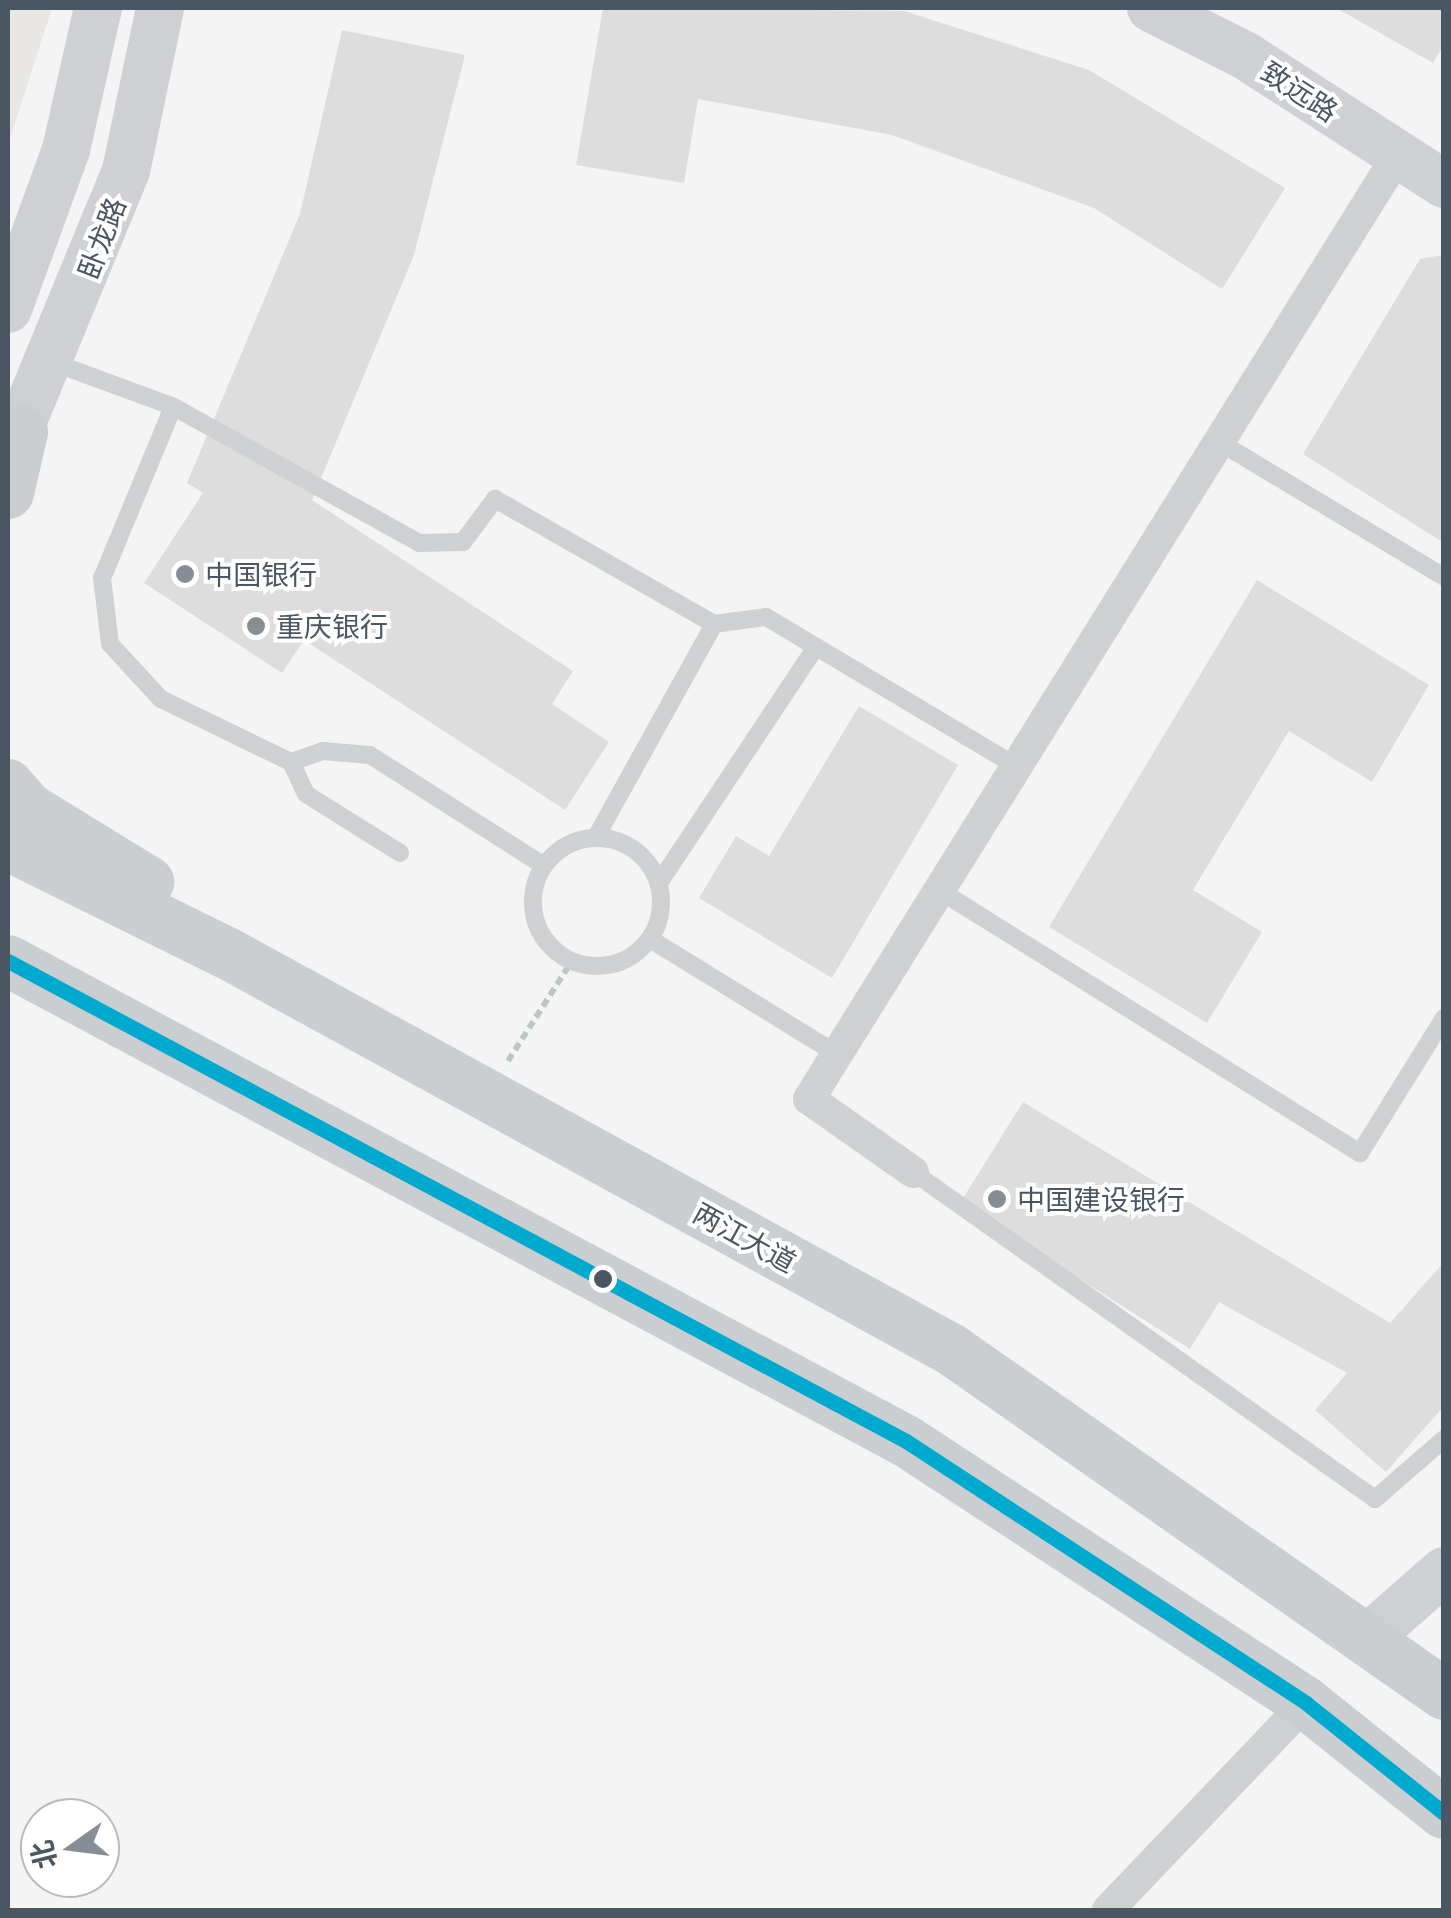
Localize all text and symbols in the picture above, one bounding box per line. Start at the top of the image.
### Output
street label: 致远路 [1256,54,1344,128]
street label: 卧龙路 [70,193,132,283]
place label: 中国银行 [205,557,317,591]
marker: 中国银行 [174,563,196,585]
place label: 重庆银行 [276,609,388,643]
marker: 重庆银行 [245,615,267,637]
place label: 中国建设银行 [1017,1182,1185,1216]
marker: 中国建设银行 [986,1188,1008,1210]
street label: 两江大道 [688,1195,802,1279]
unlabelled marker [593,1269,613,1289]
north arrow [20,1798,120,1898]
text: 北 [23,1837,63,1872]

